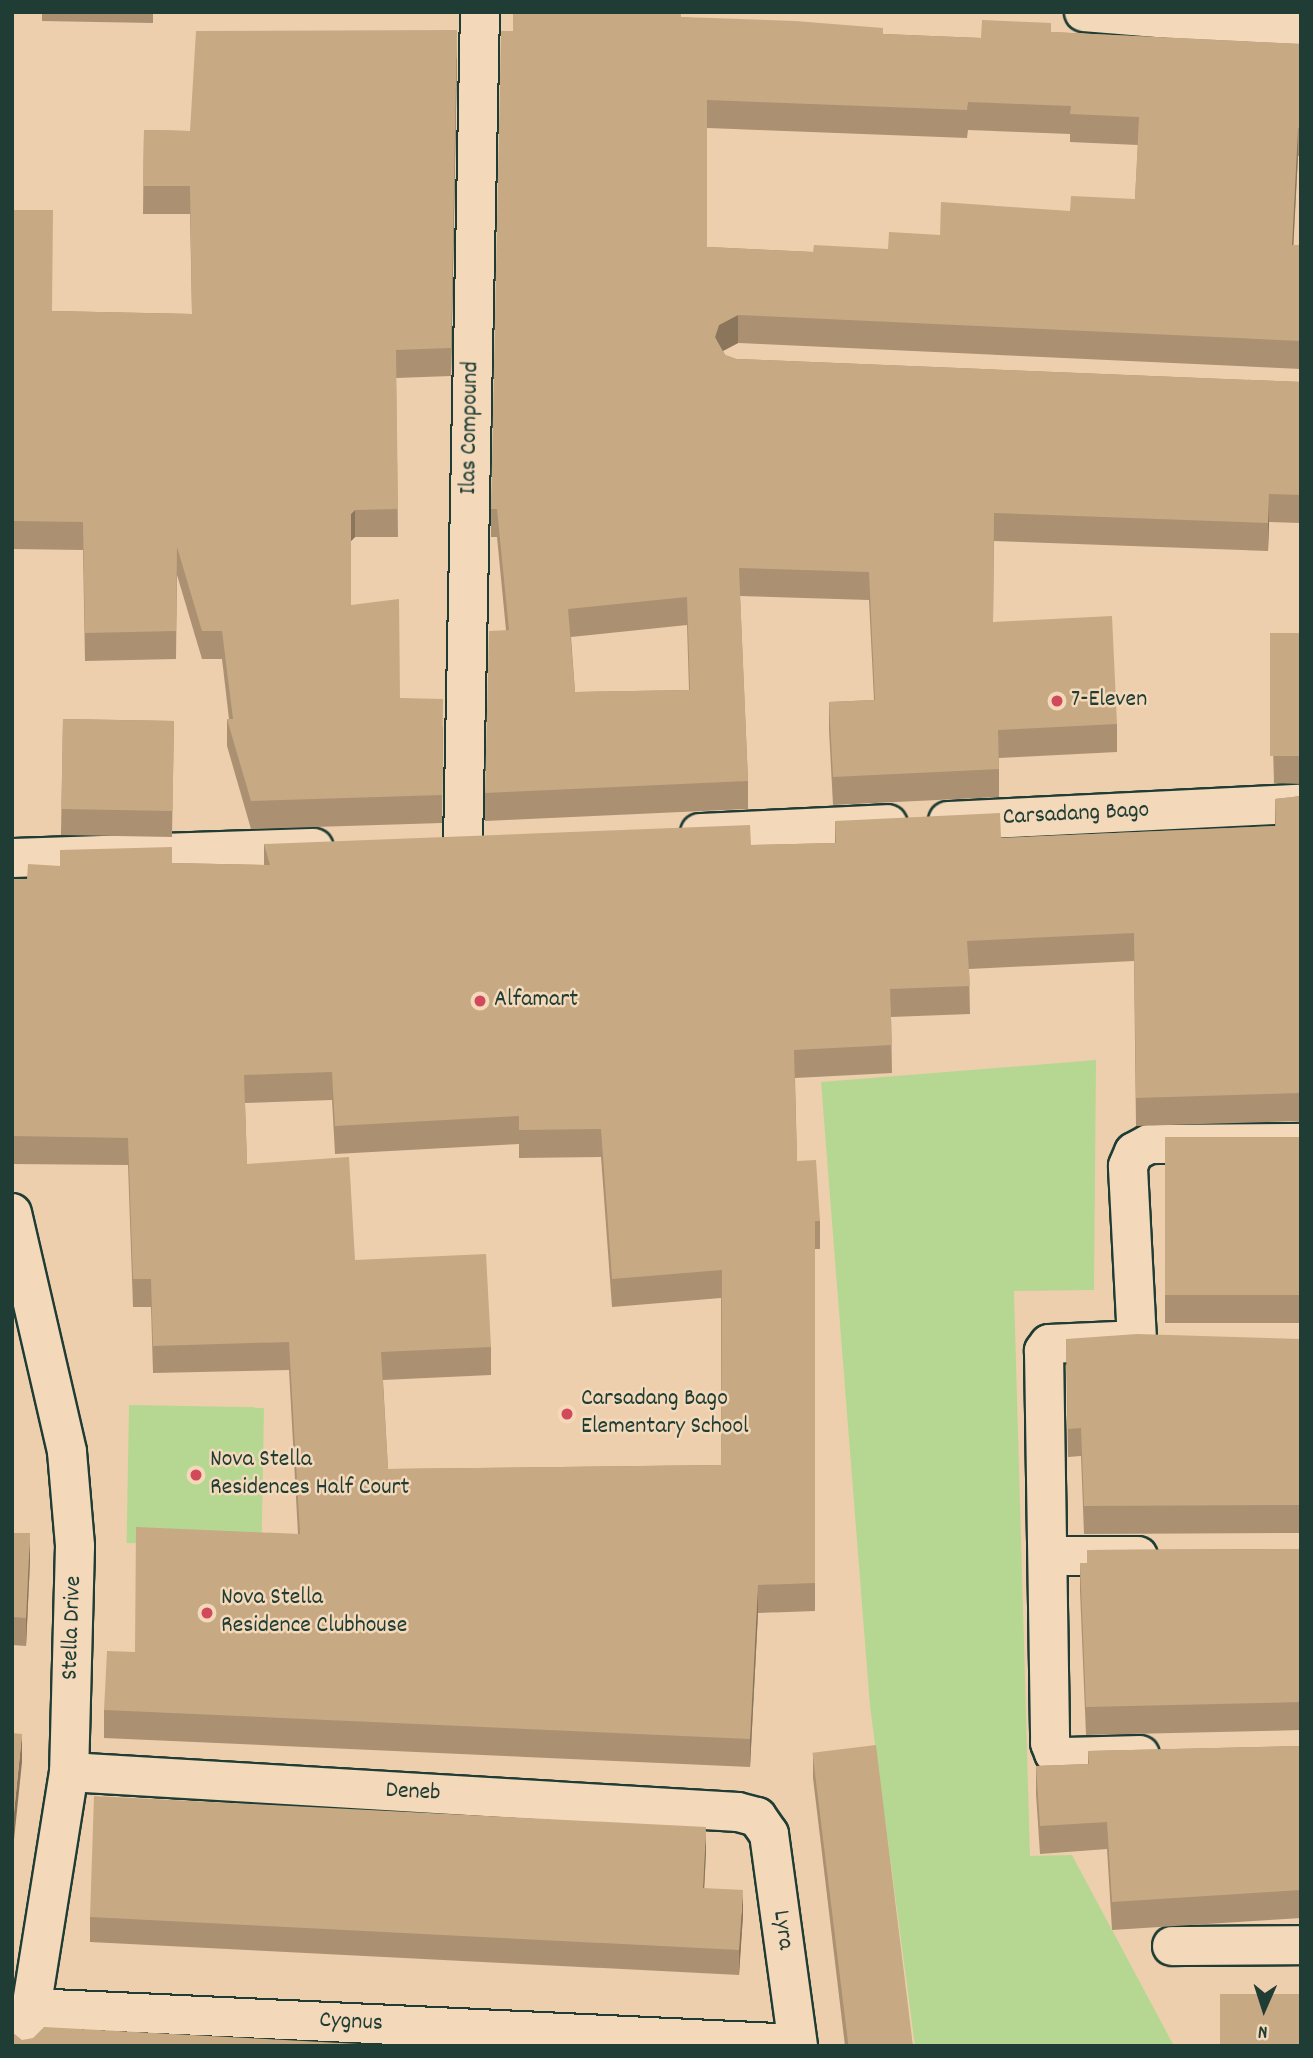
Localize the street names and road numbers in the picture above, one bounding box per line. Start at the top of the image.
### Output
street label: Ilas Compound [455,361,487,495]
street label: Carsadang Bago [1002,797,1150,833]
street label: Stella Drive [57,1575,89,1681]
street label: Deneb [385,1777,441,1809]
street label: Lyra [765,1908,799,1952]
street label: Cygnus [318,2007,384,2039]

